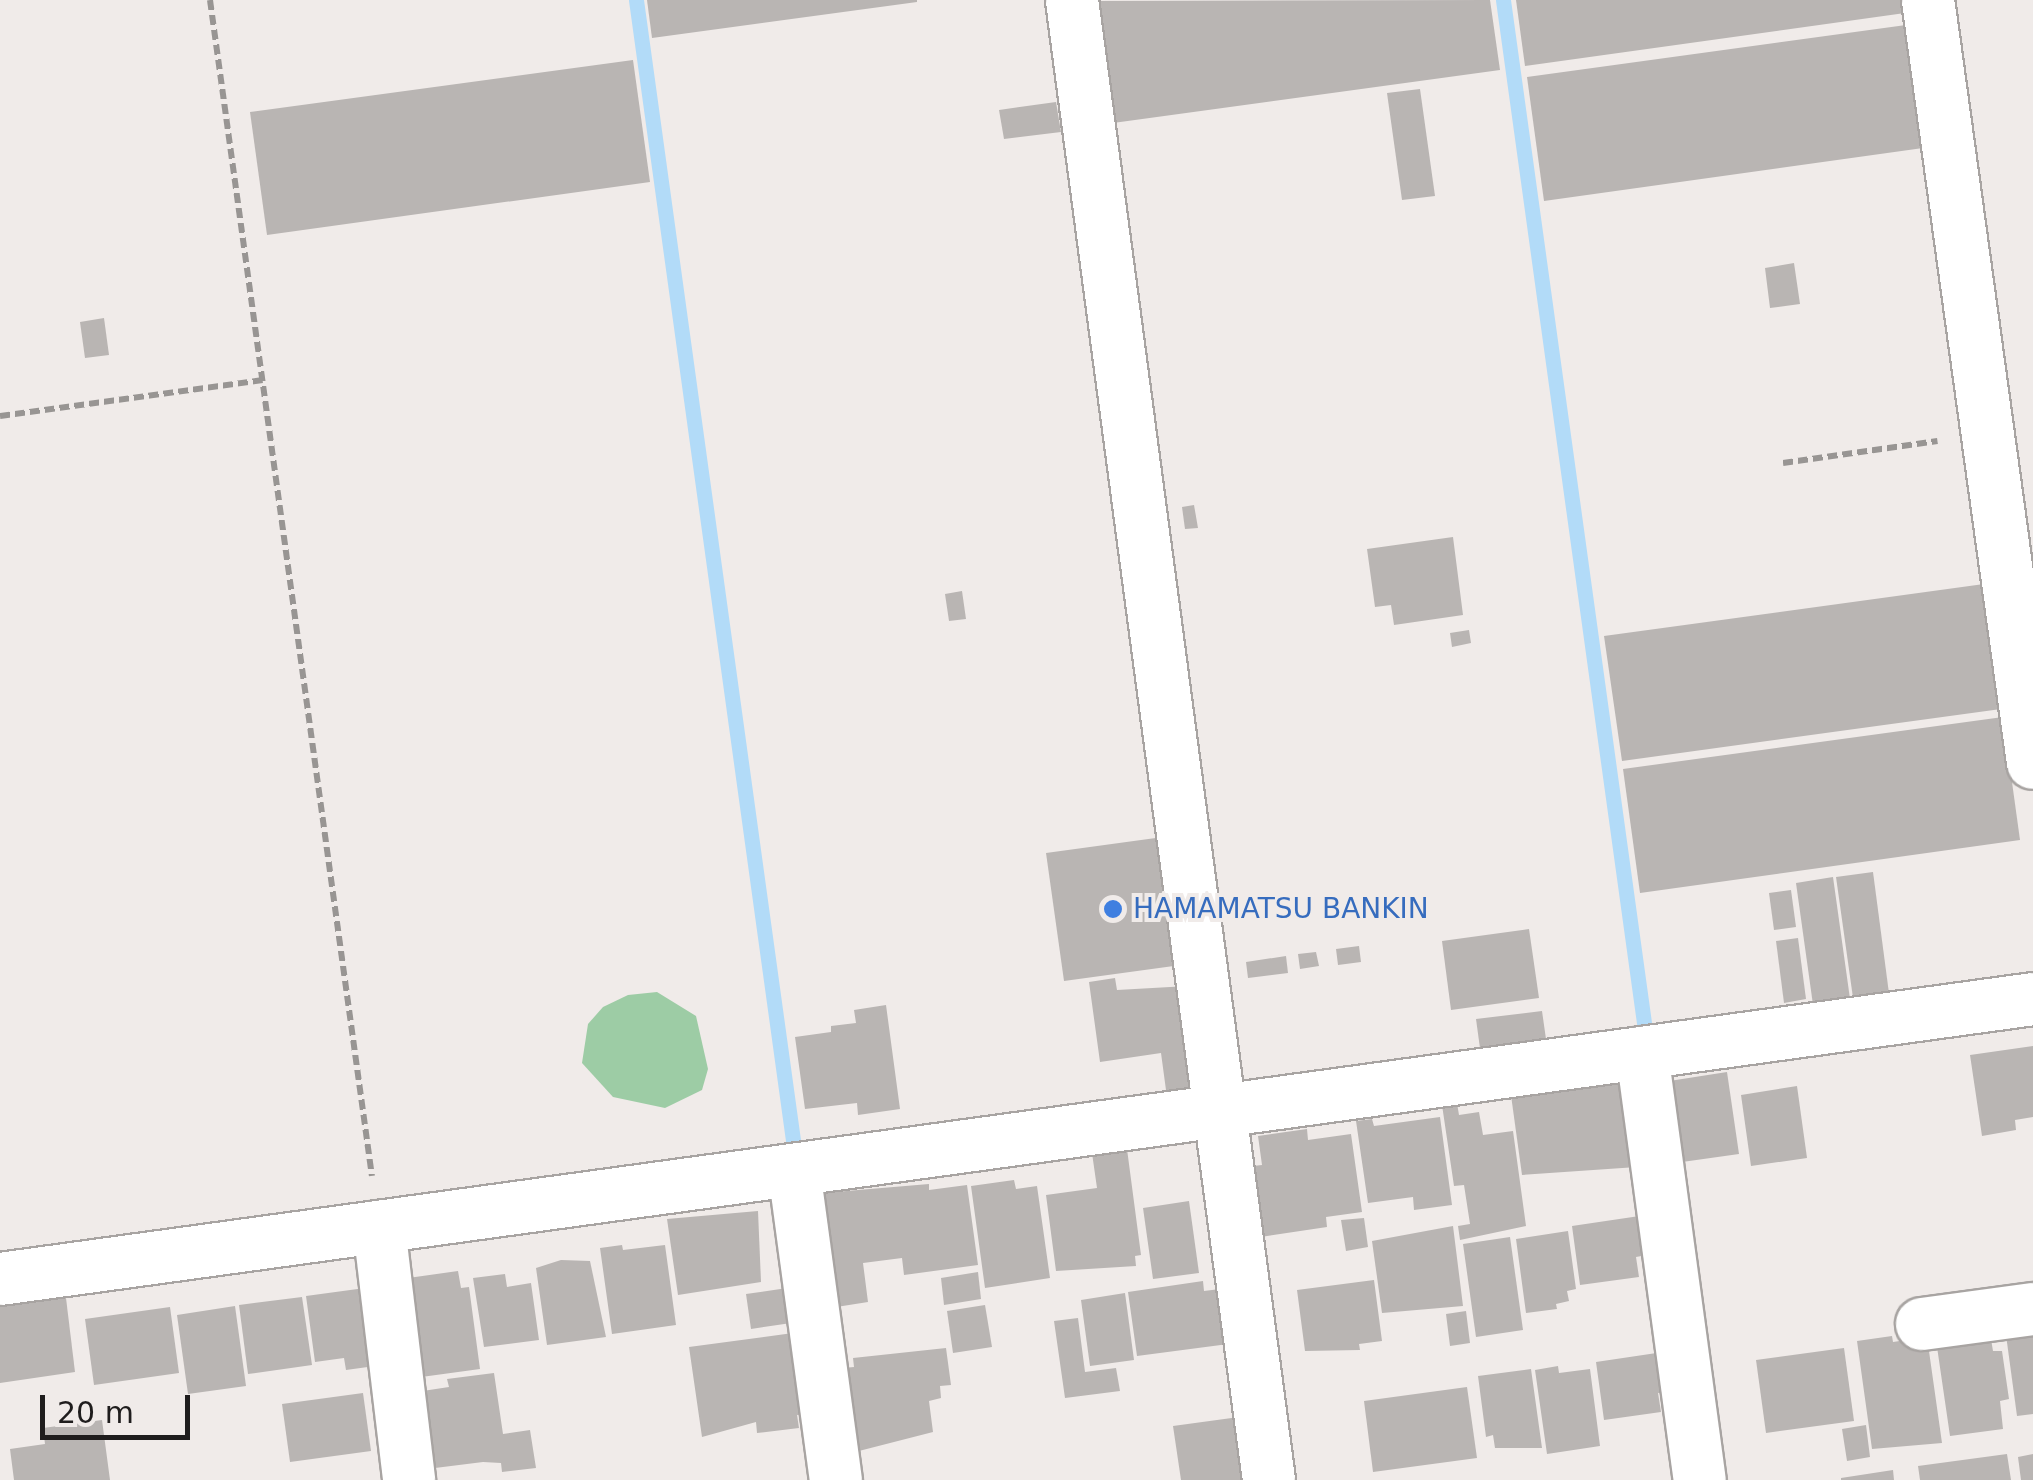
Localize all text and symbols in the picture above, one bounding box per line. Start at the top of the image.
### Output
place label: HAMAMATSU BANKIN [1133,892,1429,926]
marker: HAMAMATSU BANKIN [1102,898,1124,920]
scale bar [45,1375,195,1437]
text: 20 m [57,1395,134,1430]

